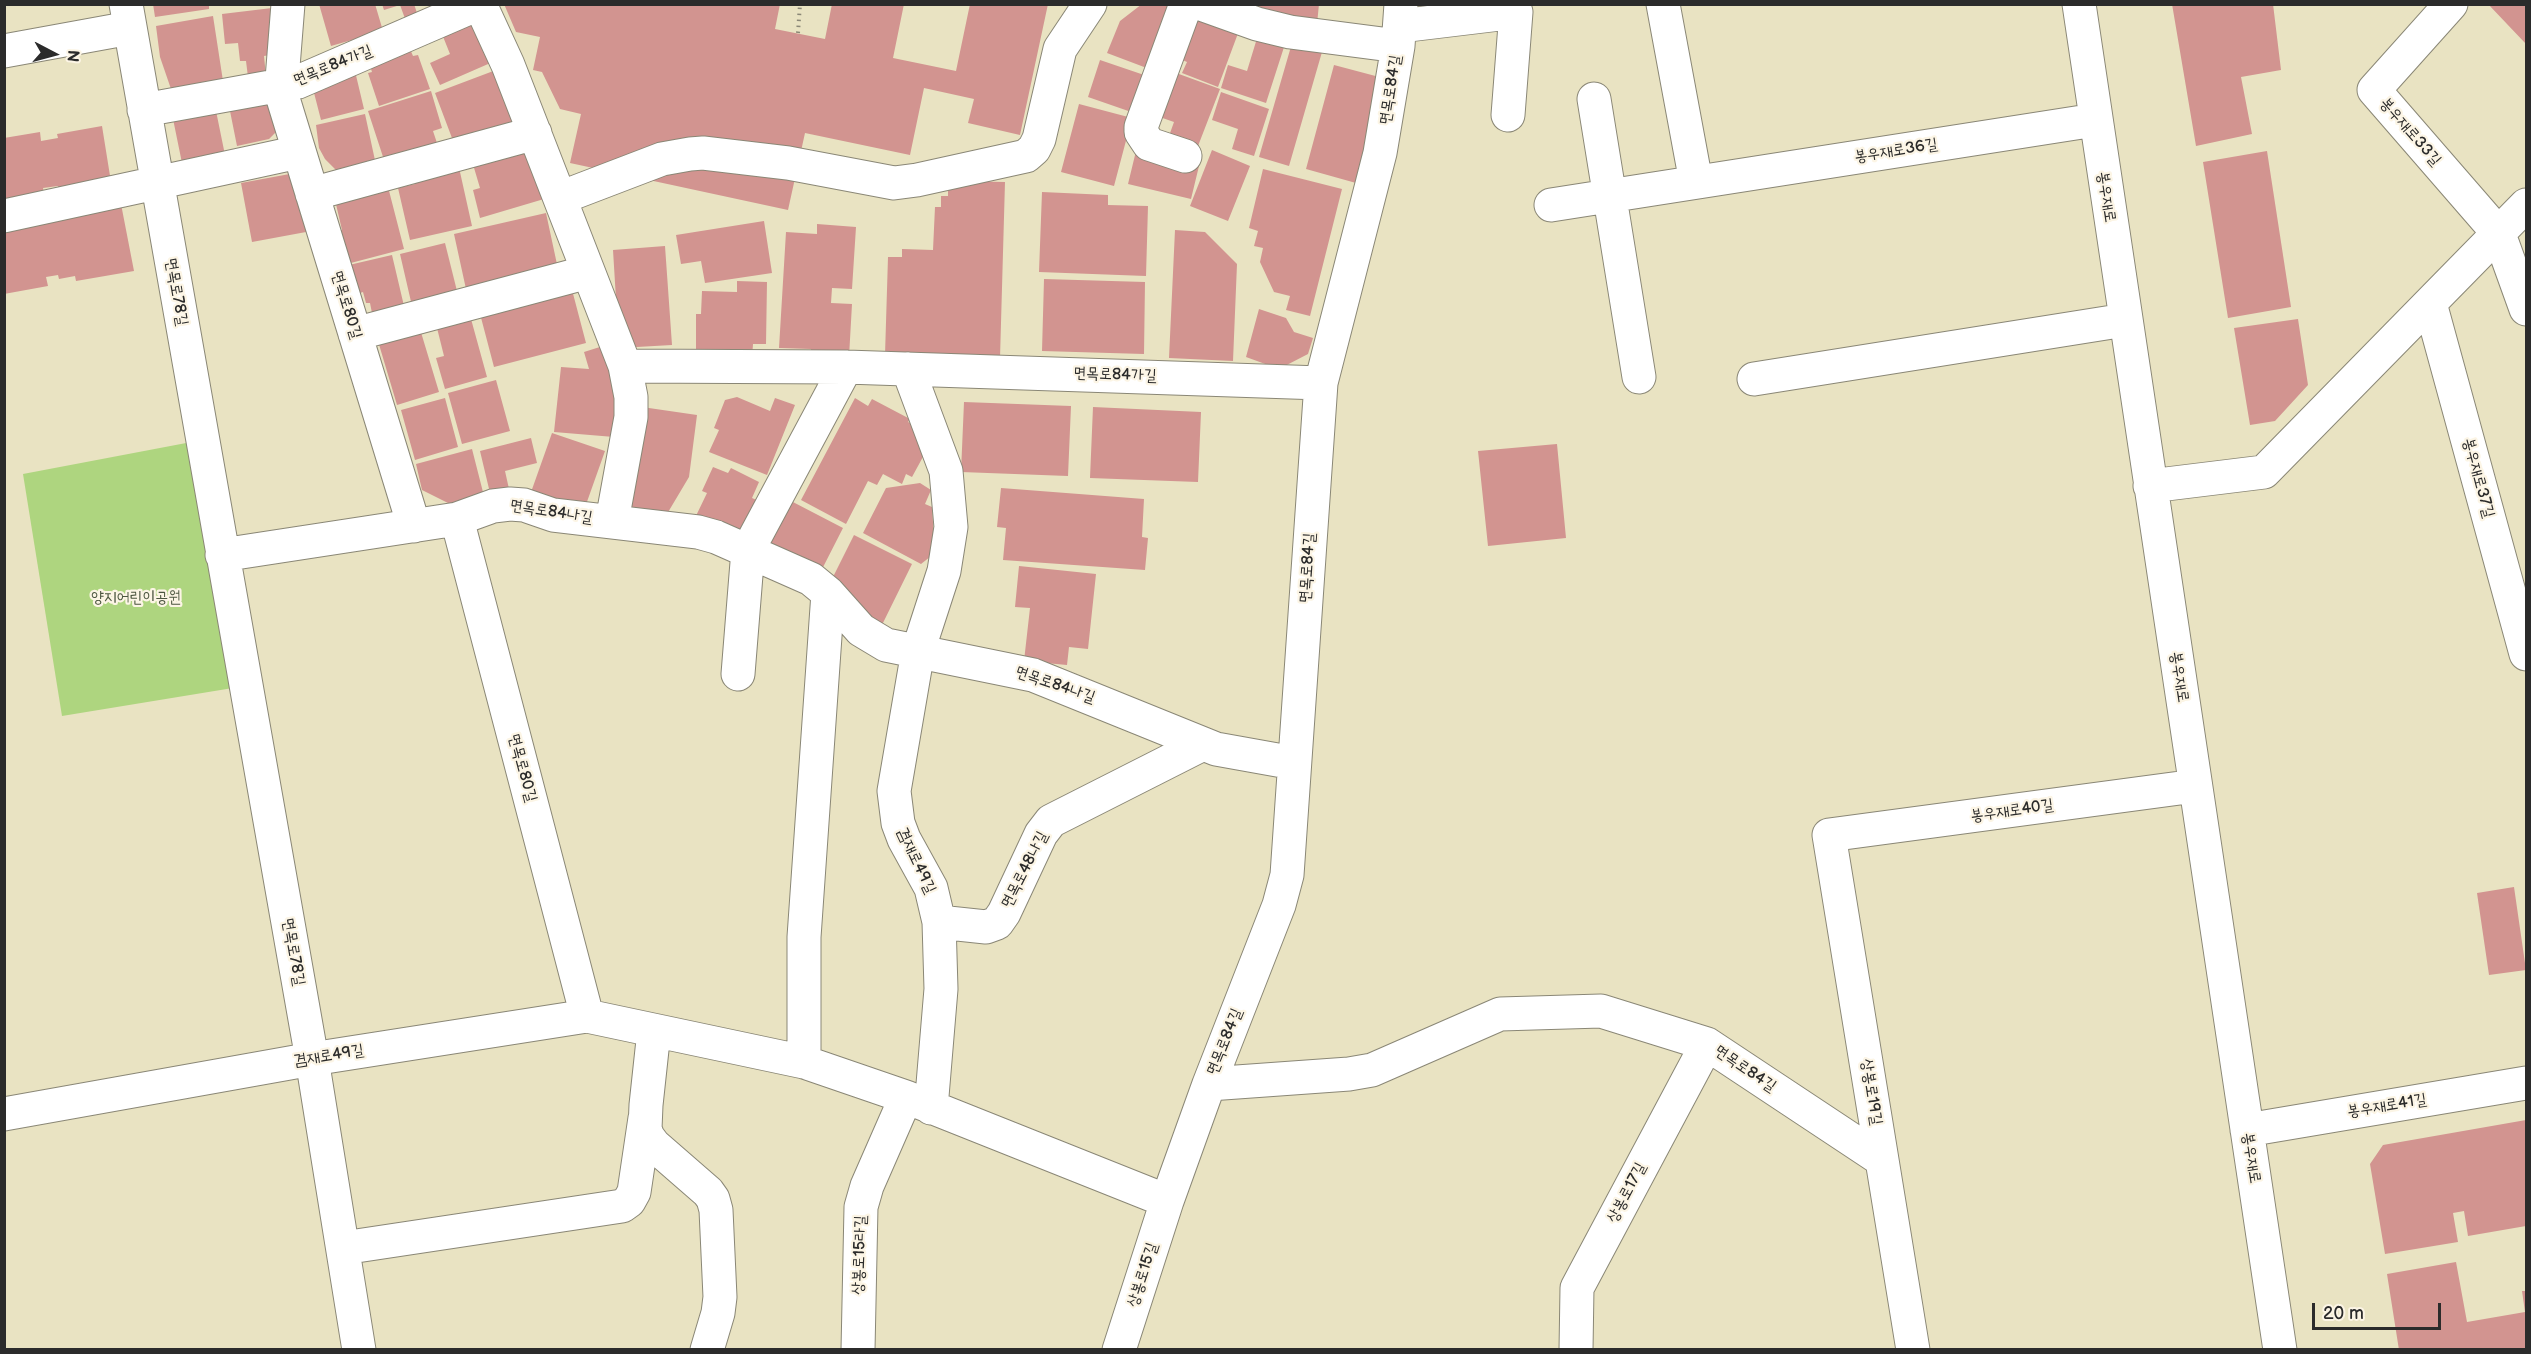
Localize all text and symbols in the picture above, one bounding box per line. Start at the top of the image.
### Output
north arrow [24,24,84,84]
street label: 면목로84가길 [291,41,375,91]
text: N [62,49,82,63]
street label: 면목로84길 [1376,54,1406,126]
street label: 봉우재로33길 [2375,94,2445,170]
street label: 봉우재로36길 [1853,135,1939,167]
street label: 봉우재로 [2092,170,2120,224]
street label: 면목로78길 [161,257,191,327]
street label: 면목로80길 [327,269,365,341]
street label: 면목로84가길 [1073,364,1157,386]
street label: 봉우재로37길 [2458,436,2498,520]
street label: 면목로84나길 [508,496,594,528]
street label: 면목로84길 [1296,532,1320,604]
park label: 양지어린이공원 [91,588,181,608]
street label: 봉우재로 [2165,650,2193,704]
street label: 면목로84나길 [1012,662,1098,708]
street label: 면목로80길 [504,732,540,804]
street label: 봉우재로40길 [1969,796,2055,826]
street label: 겸재로49길 [892,825,940,897]
street label: 면목로48나길 [998,828,1052,912]
street label: 면목로78길 [278,917,308,987]
street label: 면목로84길 [1203,1006,1247,1078]
street label: 겸재로49길 [293,1041,365,1071]
street label: 면목로84길 [1710,1041,1780,1097]
street label: 상봉로19길 [1856,1057,1886,1127]
street label: 봉우재로41길 [2346,1090,2428,1122]
street label: 봉우재로 [2237,1131,2265,1185]
street label: 상봉로17길 [1603,1160,1651,1226]
street label: 상봉로15라길 [849,1215,871,1295]
street label: 상봉로15길 [1124,1240,1162,1310]
scale bar [2315,1291,2444,1329]
text: 20 m [2323,1303,2364,1324]

